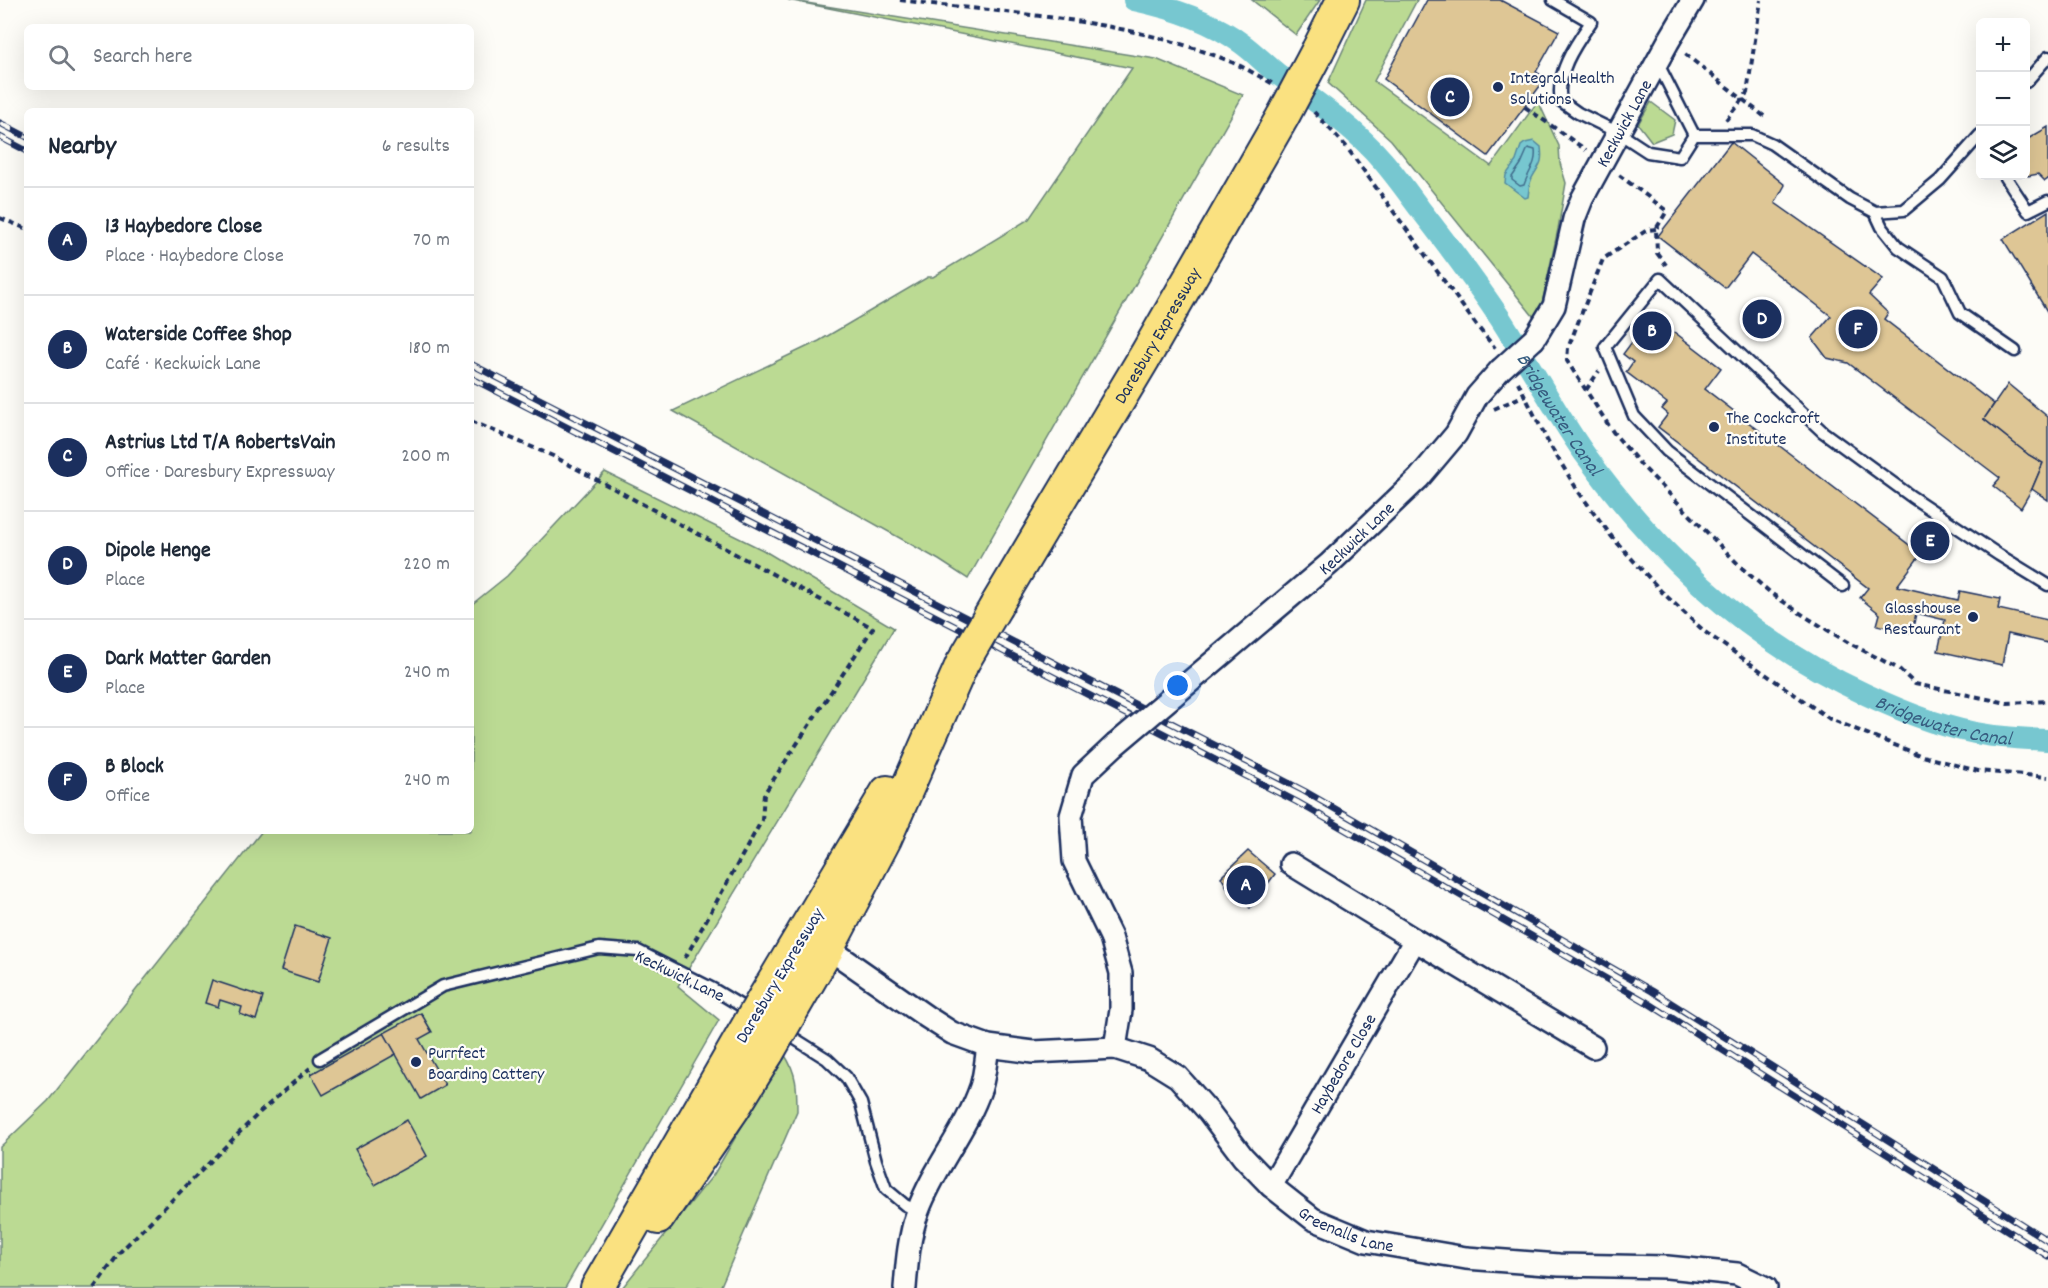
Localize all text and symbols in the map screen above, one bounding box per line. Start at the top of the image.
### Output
map controls [1976,18,2030,180]
button: + [1976,18,2030,72]
search box [24,24,474,90]
icon: search [45,41,78,74]
text: Search here [93,42,192,73]
place label: Integral Health Solutions [1510,67,1615,113]
button: − [1976,72,2030,126]
pin: C [1430,74,1470,120]
street label: Keckwick Lane [1592,76,1660,173]
marker: Integral Health Solutions [1491,80,1505,94]
button: layers [1976,126,2030,180]
text: Nearby [48,129,116,166]
text: 6 results [382,133,450,161]
text: 13 Haybedore Close [105,212,262,243]
text: A [62,227,73,255]
text: 70 m [413,227,450,255]
text: Place · Haybedore Close [105,243,284,271]
street label: Daresbury Expressway [1109,263,1209,409]
pin: D [1742,296,1782,342]
pin: F [1838,306,1878,352]
pin: B [1632,308,1672,354]
text: Waterside Coffee Shop [105,320,292,351]
text: B [63,335,72,363]
text: 180 m [408,335,450,363]
water label: Bridgewater Canal [1508,349,1609,485]
text: Café · Keckwick Lane [105,351,261,379]
place label: The Cockcroft Institute [1726,407,1820,453]
marker: The Cockcroft Institute [1707,420,1721,434]
text: Astrius Ltd T/A RobertsVain [105,428,335,459]
text: C [63,443,72,471]
text: 200 m [401,443,450,471]
text: Office · Daresbury Expressway [105,459,335,487]
street label: Keckwick Lane [1314,497,1402,582]
pin: E [1910,518,1950,564]
text: Dipole Henge [105,536,211,567]
text: D [62,551,73,579]
text: 220 m [403,551,450,579]
text: Place [105,567,145,595]
place label: Glasshouse Restaurant [1884,597,1961,643]
marker: Glasshouse Restaurant [1966,610,1980,624]
text: Dark Matter Garden [105,644,271,675]
text: E [63,659,72,687]
text: 240 m [404,659,450,687]
your location [1163,671,1192,700]
text: Place [105,675,145,703]
water label: Bridgewater Canal [1870,690,2015,755]
text: B Block [105,752,164,783]
text: F [63,767,72,795]
text: 240 m [404,767,450,795]
text: Office [105,783,150,811]
pin: A [1226,862,1266,908]
street label: Daresbury Expressway [731,903,832,1049]
street label: Keckwick Lane [630,945,728,1010]
street label: Haybedore Close [1306,1010,1384,1120]
place label: Purrfect Boarding Cattery [428,1042,545,1088]
marker: Purrfect Boarding Cattery [409,1055,423,1069]
street label: Greenalls Lane [1292,1202,1395,1260]

